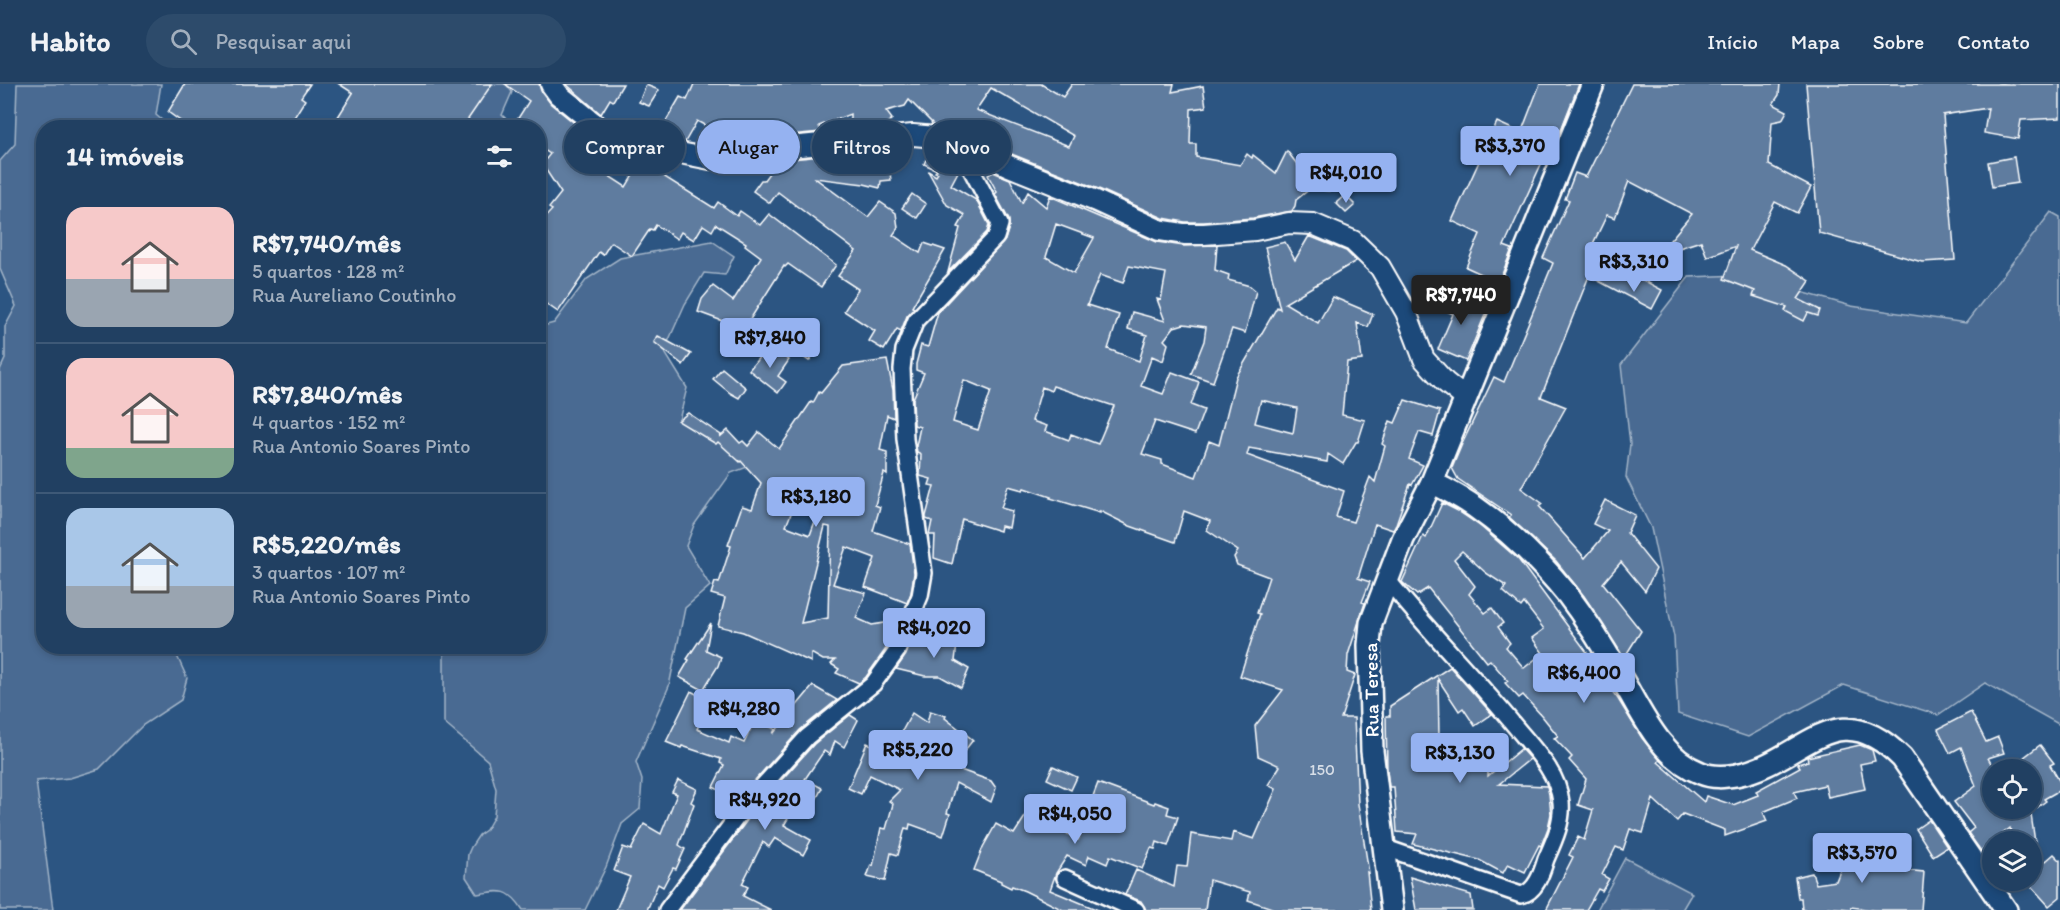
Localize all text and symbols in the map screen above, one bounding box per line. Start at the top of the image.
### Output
search box [146,14,566,68]
text: Habito [30,24,110,58]
icon: search [167,25,200,58]
text: Pesquisar aqui [215,28,351,55]
text: Início [1707,29,1758,54]
text: Mapa [1791,29,1840,54]
text: Sobre [1873,29,1924,54]
text: Contato [1957,29,2030,54]
chip: Comprar [564,120,685,174]
chip: Alugar [697,120,800,174]
chip: Filtros [812,120,912,174]
chip: Novo [924,120,1011,174]
pin: R$3,370 [1455,126,1565,177]
text: R$3,370 [1475,133,1546,157]
text: 14 imóveis [66,140,184,172]
icon: filters [483,140,516,173]
pin: R$4,010 [1291,153,1401,204]
text: R$4,010 [1310,160,1382,184]
text: R$7,740/mês [252,227,401,259]
icon: home [114,231,186,303]
pin: R$3,310 [1579,242,1689,293]
text: R$3,310 [1599,249,1669,273]
text: 5 quartos · 128 m² [252,259,404,283]
pin: R$7,740 [1406,275,1516,326]
text: R$7,740 [1425,282,1497,306]
text: Rua Aureliano Coutinho [252,283,456,307]
pin: R$7,840 [715,318,825,369]
text: R$7,840 [734,325,806,349]
text: R$7,840/mês [252,378,403,410]
icon: home [114,382,186,454]
text: 4 quartos · 152 m² [252,410,405,434]
text: Rua Antonio Soares Pinto [252,434,471,458]
pin: R$3,180 [761,477,871,528]
text: R$3,180 [781,484,851,508]
text: R$5,220/mês [252,528,401,560]
icon: home [114,532,186,604]
text: 3 quartos · 107 m² [252,560,406,584]
text: Rua Antonio Soares Pinto [252,584,471,608]
pin: R$4,020 [879,608,989,659]
text: R$4,020 [897,615,971,639]
street label: Rua Teresa [1358,642,1384,737]
pin: R$6,400 [1529,653,1639,704]
text: R$6,400 [1547,660,1621,684]
pin: R$4,280 [689,689,799,740]
text: R$4,280 [708,696,780,720]
pin: R$5,220 [863,730,973,781]
pin: R$3,130 [1405,733,1515,784]
text: R$5,220 [883,737,953,761]
text: R$3,130 [1425,740,1495,764]
map controls [1982,759,2042,891]
button: locate [1982,759,2042,819]
house number: 150 [1309,760,1335,779]
pin: R$4,920 [710,780,820,831]
text: R$4,920 [729,787,801,811]
pin: R$4,050 [1020,794,1130,845]
text: R$4,050 [1038,801,1112,825]
button: layers [1982,831,2042,891]
pin: R$3,570 [1807,833,1917,884]
text: R$3,570 [1827,840,1897,864]

